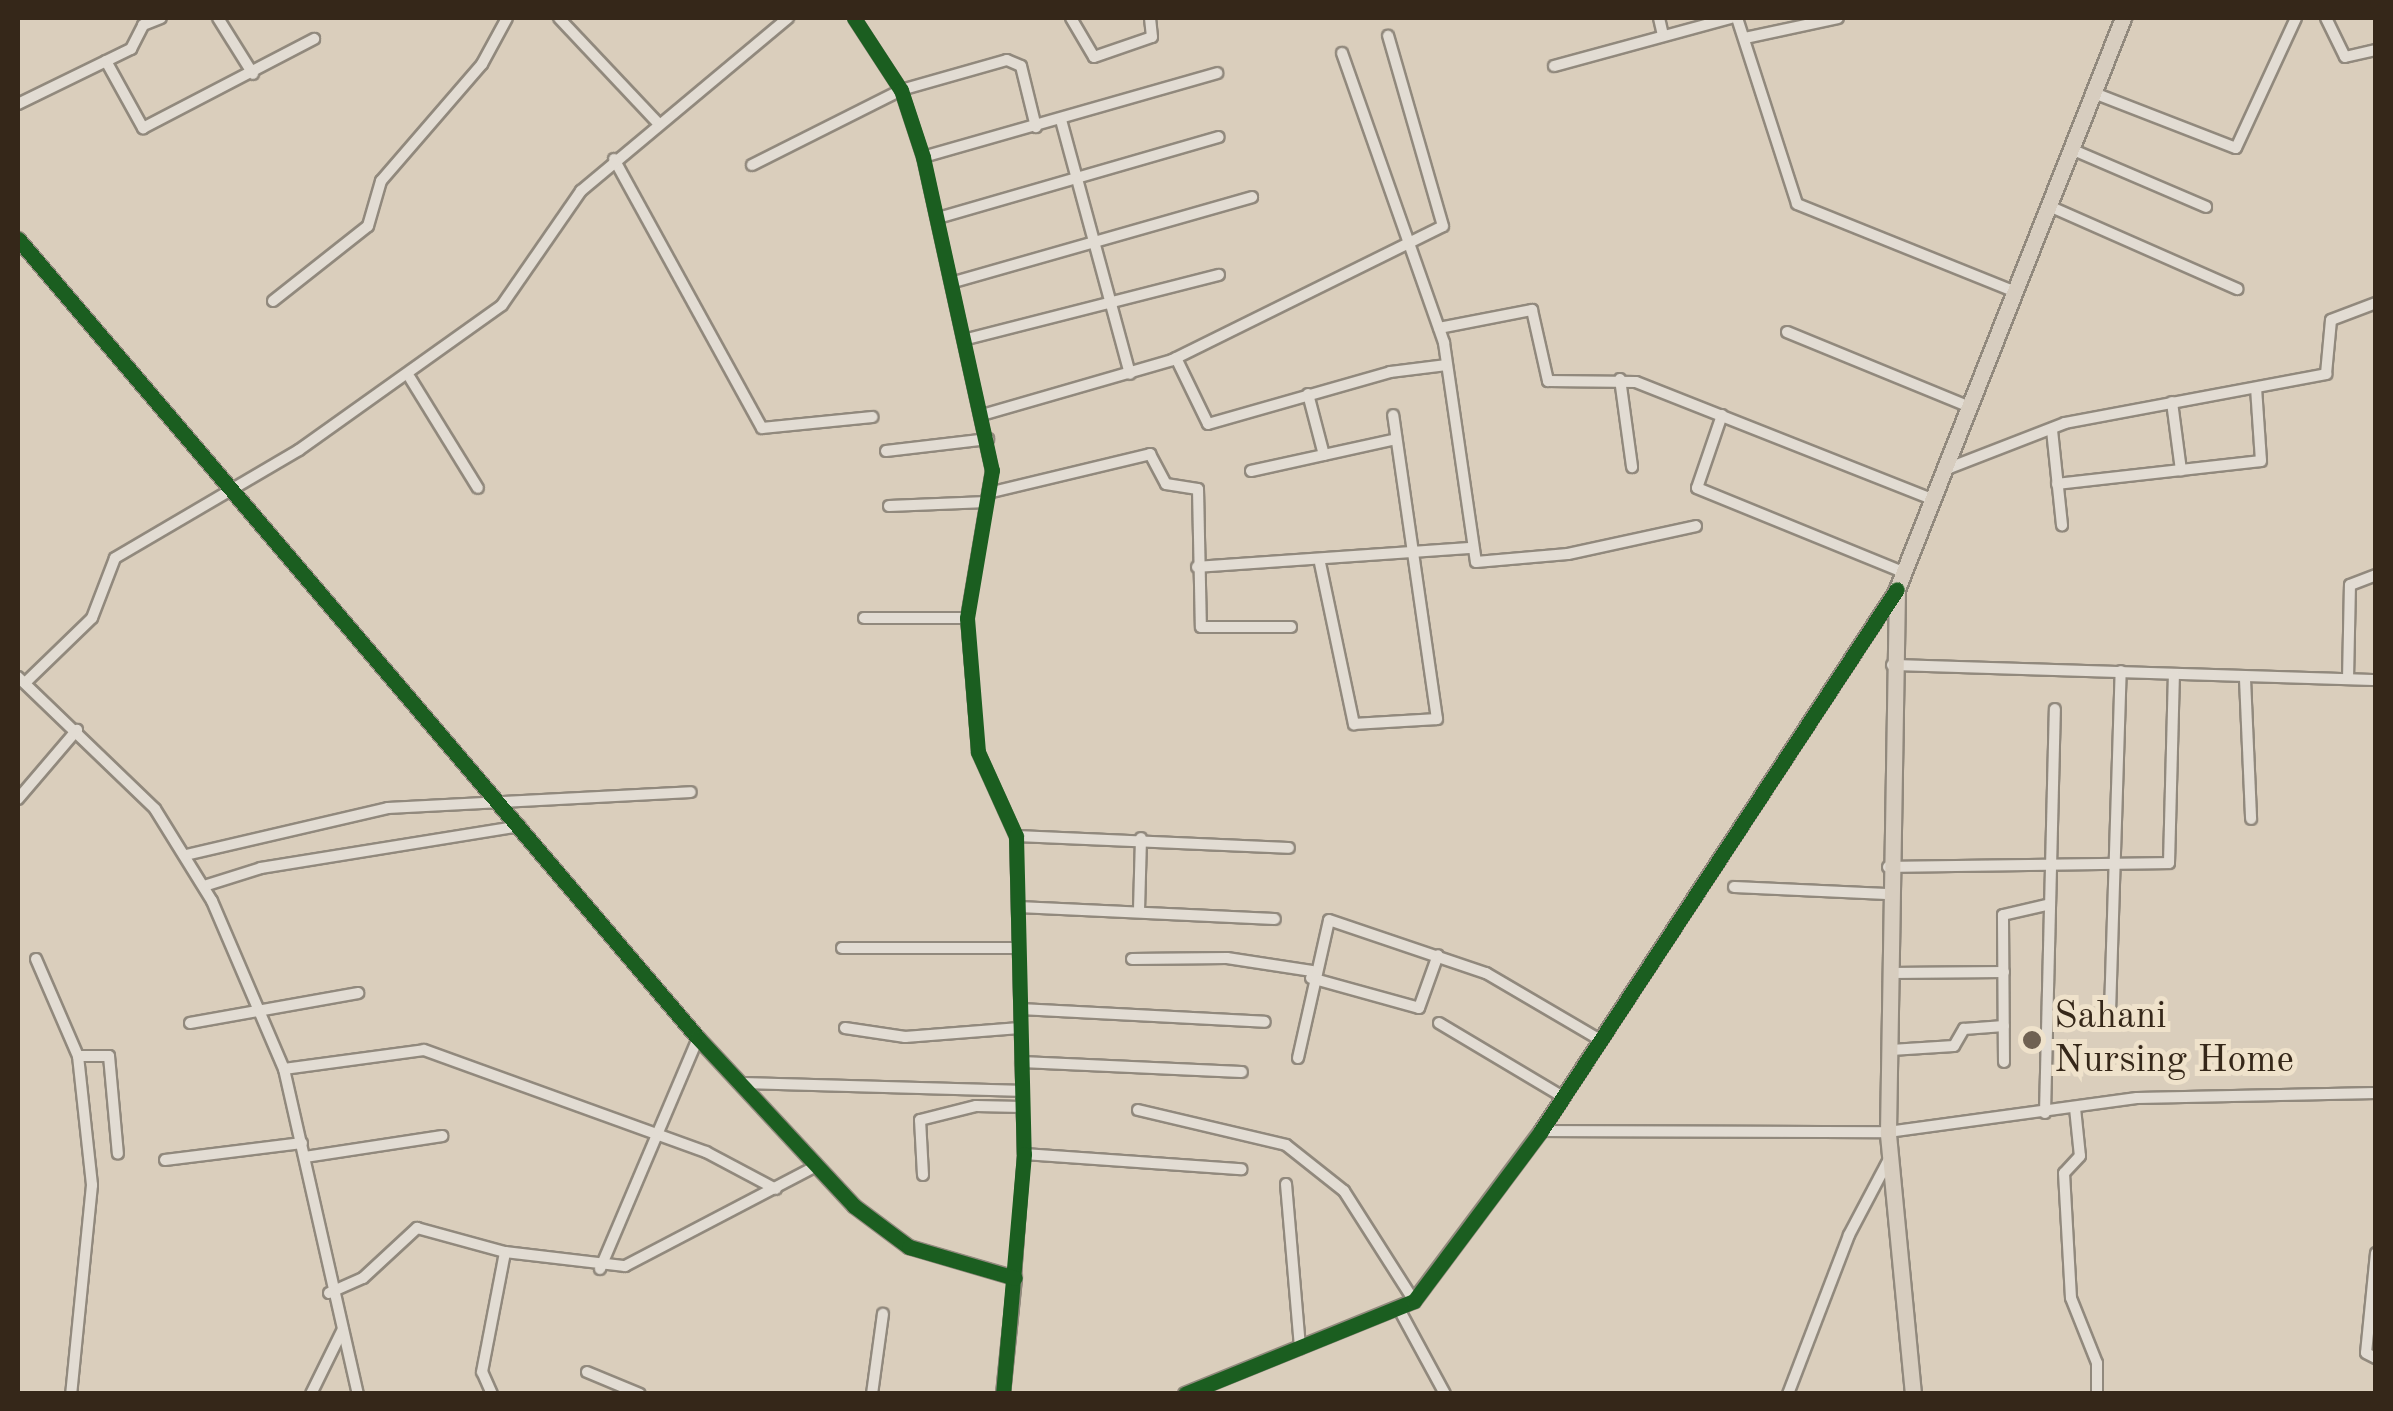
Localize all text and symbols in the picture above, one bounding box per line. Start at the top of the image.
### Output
place label: Sahani Nursing Home [2054,995,2294,1084]
marker: Sahani Nursing Home [2019,1027,2045,1053]

